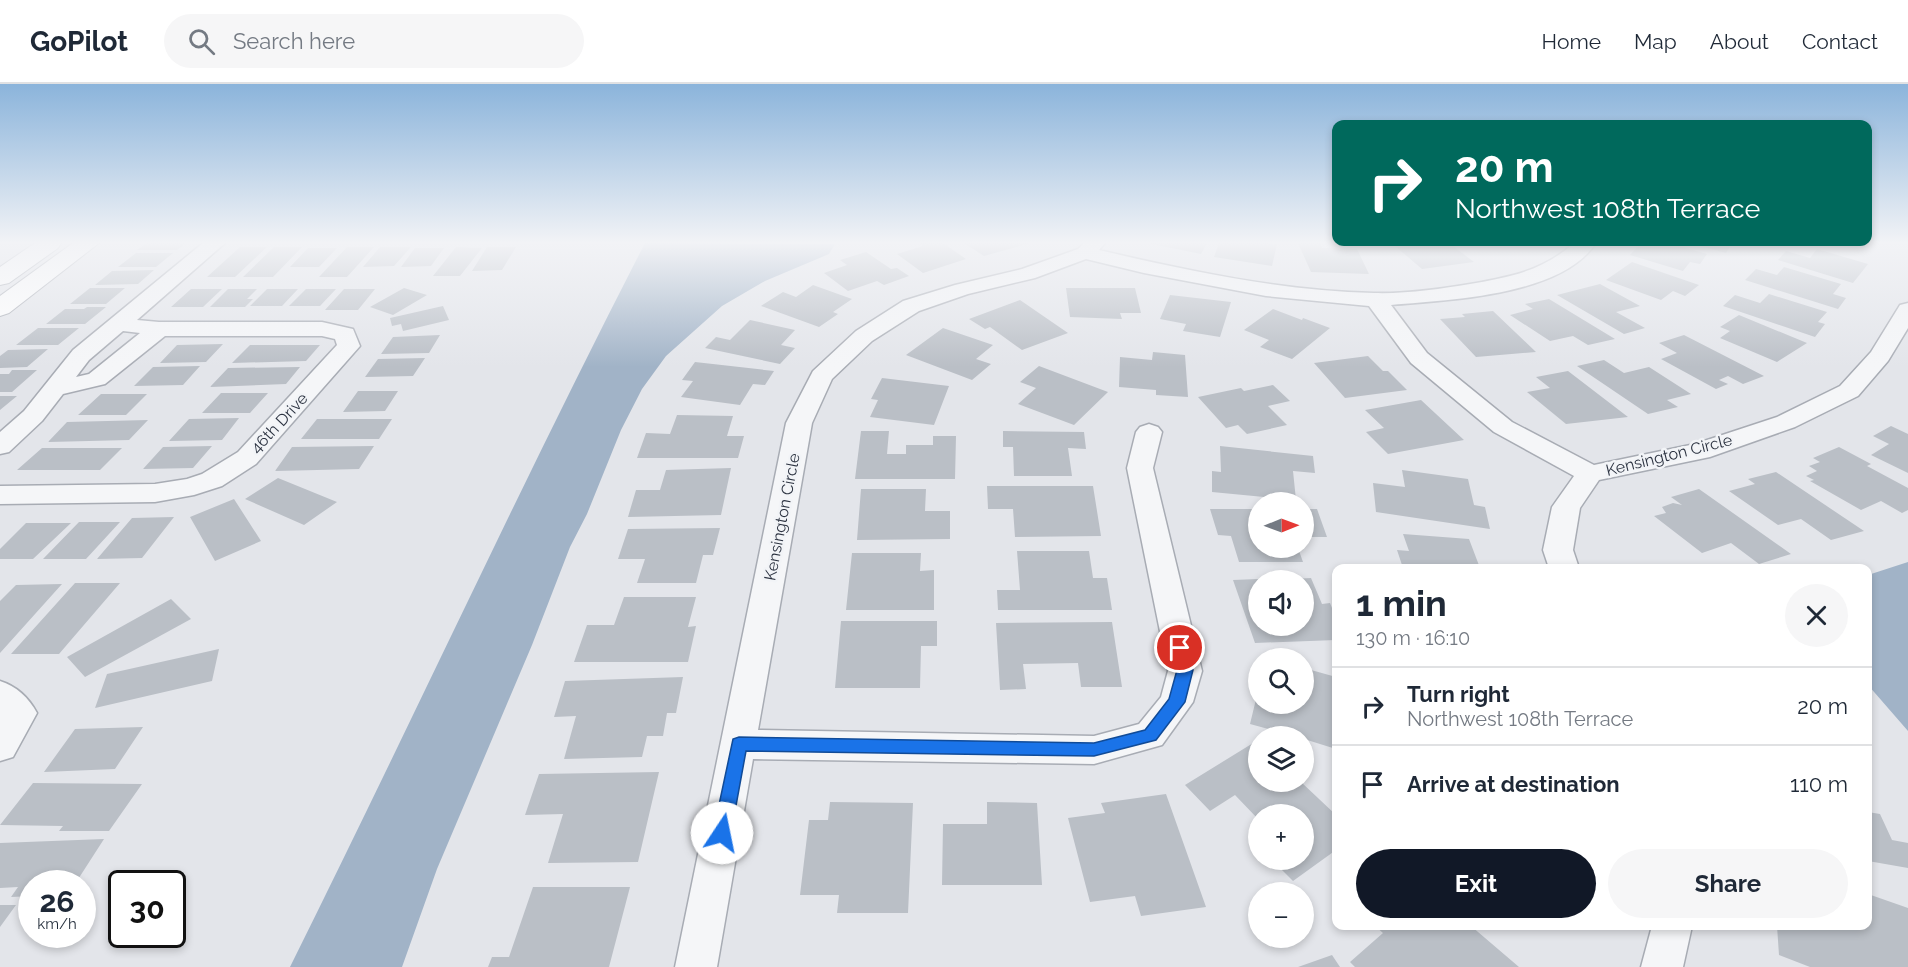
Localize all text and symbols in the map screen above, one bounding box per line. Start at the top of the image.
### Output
search box [164,14,584,68]
text: GoPilot [30,25,128,58]
icon: search [185,25,218,58]
text: Search here [233,28,355,54]
text: Home [1542,29,1601,54]
text: Map [1634,29,1677,54]
text: About [1710,29,1769,54]
text: Contact [1802,29,1878,54]
text: 20 m [1455,143,1554,192]
icon: right [1356,144,1434,222]
text: Northwest 108th Terrace [1455,193,1760,224]
street label: 46th Drive [246,389,312,457]
street label: Kensington Circle [1604,430,1734,480]
street label: Kensington Circle [760,452,804,582]
north arrow [1248,492,1314,558]
map controls [1248,492,1314,948]
button: sound [1248,570,1314,636]
text: 1 min [1356,582,1447,624]
button: close [1785,584,1848,647]
pin [1154,622,1205,673]
text: 130 m · 16:10 [1356,626,1470,650]
icon: arrive [1163,631,1196,664]
button: search [1248,648,1314,714]
text: Turn right [1407,681,1510,707]
icon: right [1356,690,1389,723]
text: 20 m [1797,693,1848,719]
text: Northwest 108th Terrace [1407,707,1633,731]
button: layers [1248,726,1314,792]
icon: arrive [1356,768,1389,801]
text: Arrive at destination [1407,771,1620,797]
text: 110 m [1790,771,1848,797]
position arrow [690,801,754,865]
button: + [1248,804,1314,870]
button: Exit [1356,849,1596,918]
button: Share [1608,849,1848,918]
speed limit sign: 30 [108,870,186,948]
button: − [1248,882,1314,948]
text: 26 [39,884,75,919]
text: km/h [37,915,77,933]

